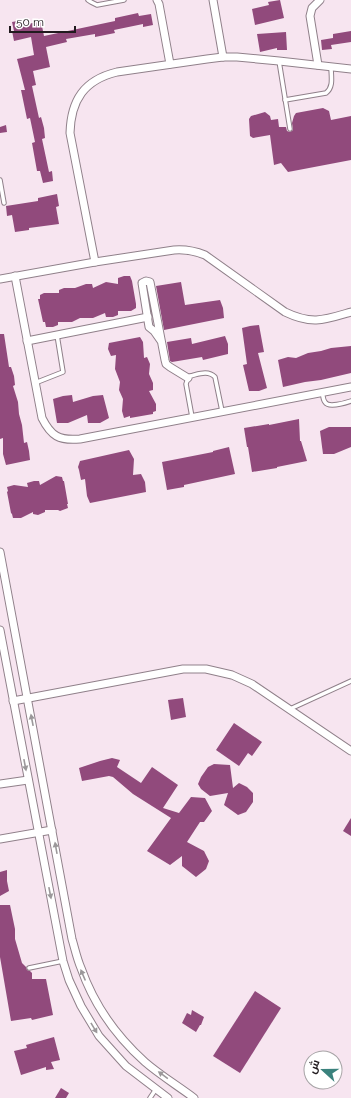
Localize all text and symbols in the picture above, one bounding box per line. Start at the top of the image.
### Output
scale bar [10,8,75,34]
text: 50 m [16,15,44,29]
one-way arrow [28,714,34,727]
one-way arrow [22,759,28,771]
one-way arrow [52,842,58,854]
one-way arrow [47,887,53,899]
one-way arrow [80,969,87,981]
one-way arrow [91,1022,98,1034]
north arrow [303,1050,343,1090]
text: ش [306,1058,323,1076]
one-way arrow [158,1071,168,1079]

